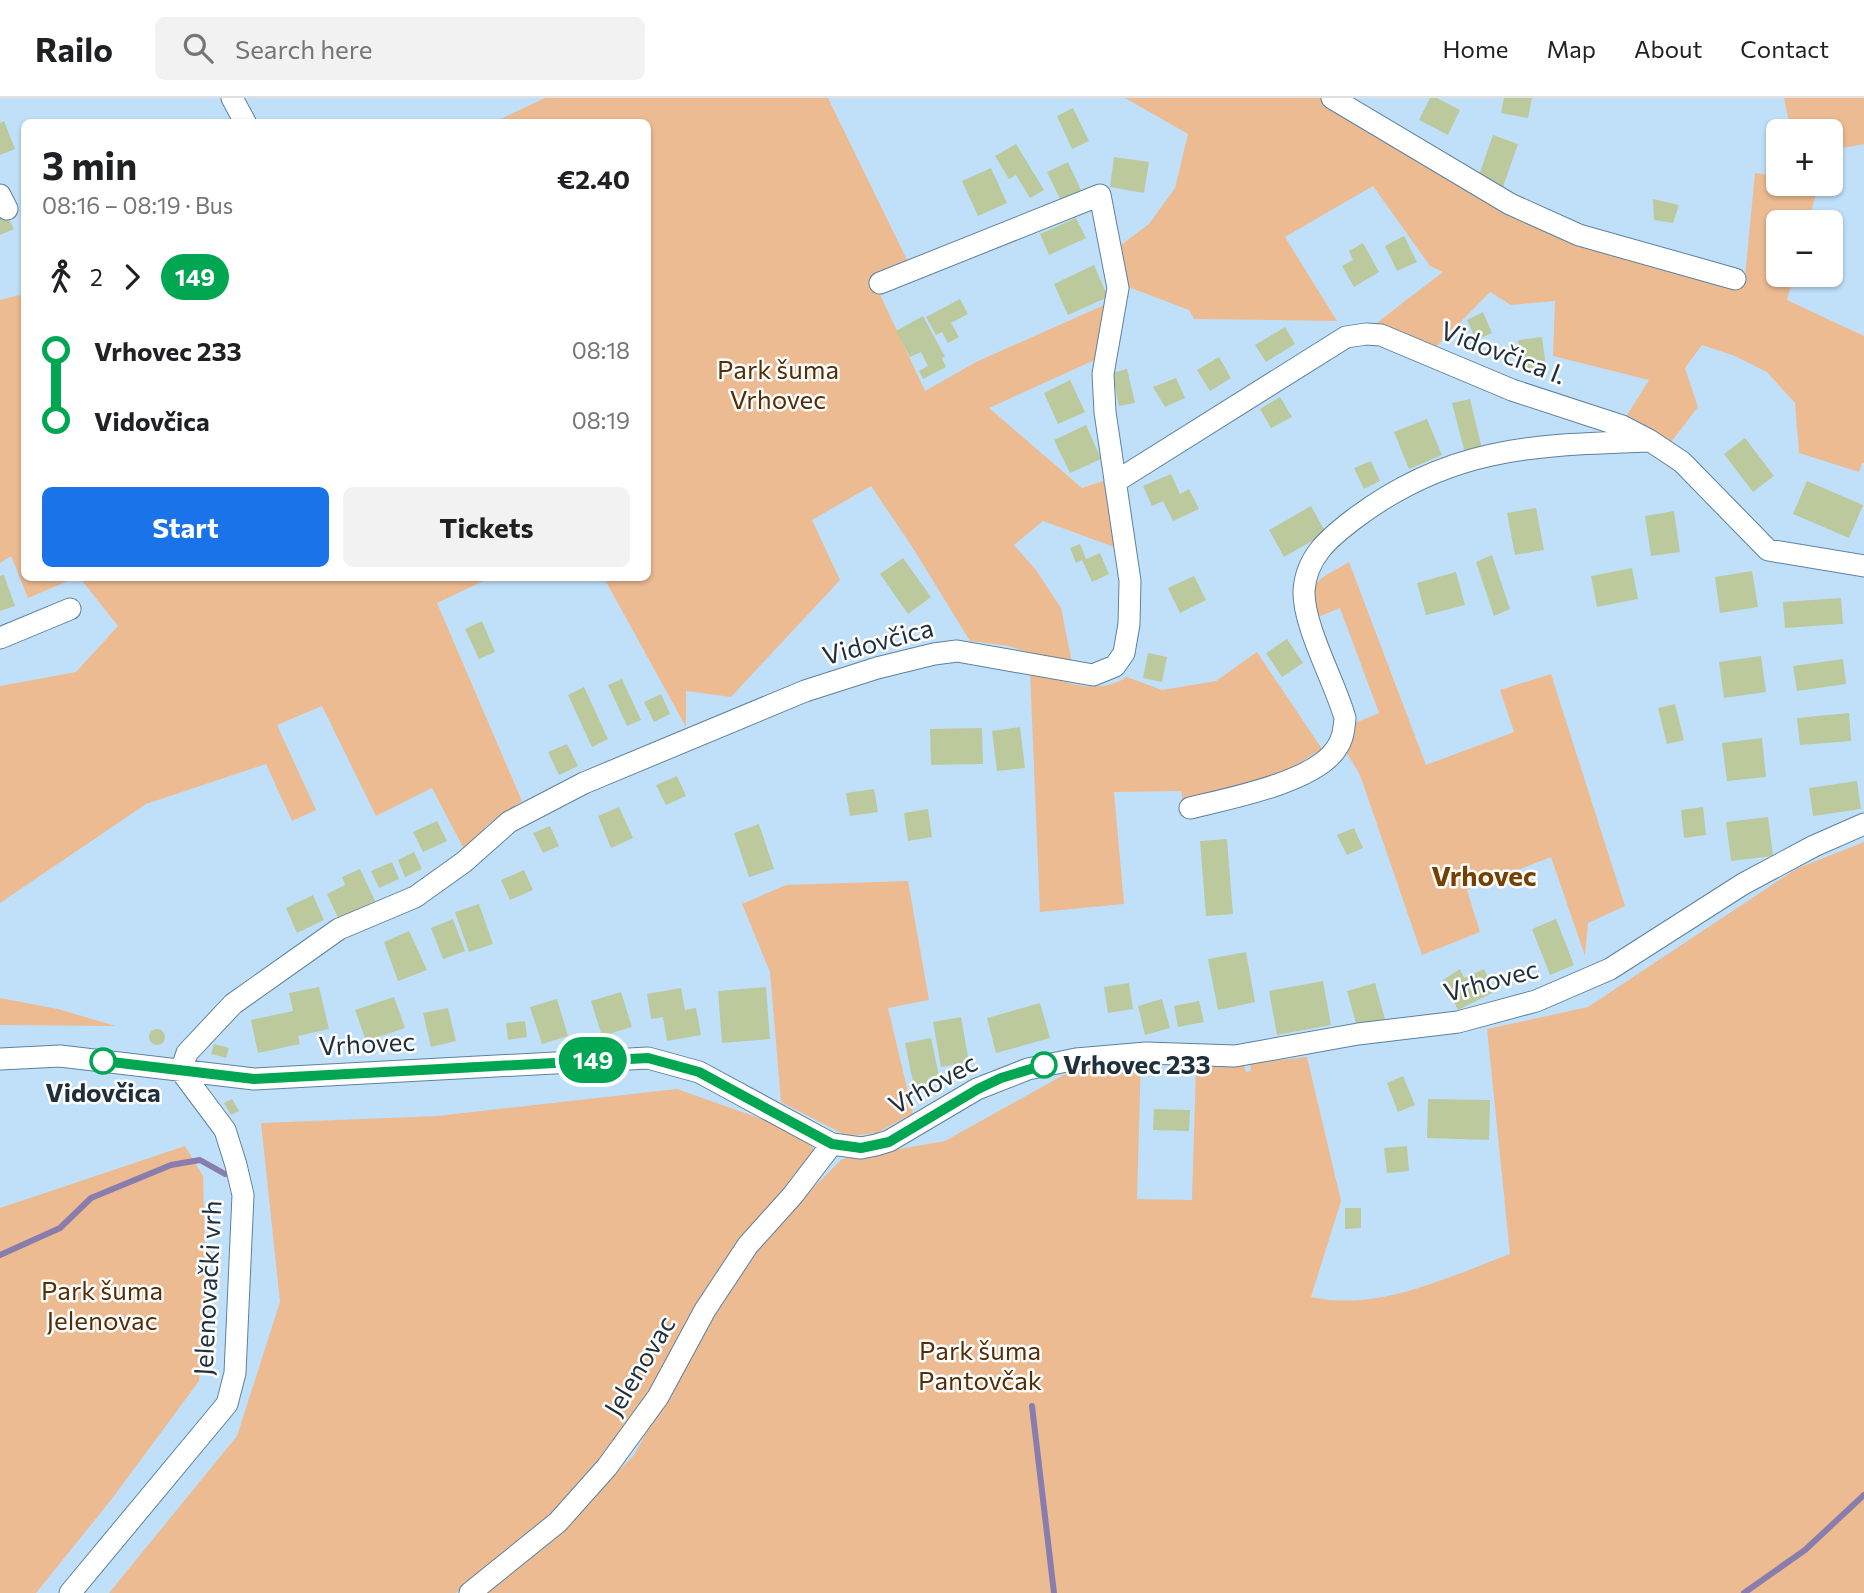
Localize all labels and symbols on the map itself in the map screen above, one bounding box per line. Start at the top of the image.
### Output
street label: Vidovčica I. [1436,313,1571,390]
park label: Park šuma Vrhovec [717,353,839,414]
street label: Vidovčica [819,611,936,670]
district label: Vrhovec [1431,858,1537,892]
street label: Vrhovec [1440,952,1541,1007]
street label: Vrhovec [318,1025,416,1061]
line badge: 149 [553,1037,633,1083]
street label: Vrhovec [883,1046,982,1120]
marker: Vidovčica [90,1048,116,1074]
place label: Vrhovec 233 [1063,1048,1211,1079]
marker: Vrhovec 233 [1031,1052,1057,1078]
place label: Vidovčica [45,1076,161,1107]
street label: Jelenovački vrh [186,1199,227,1376]
park label: Park šuma Jelenovac [41,1274,163,1335]
street label: Jelenovac [597,1310,681,1421]
park label: Park šuma Pantovčak [918,1334,1042,1395]

